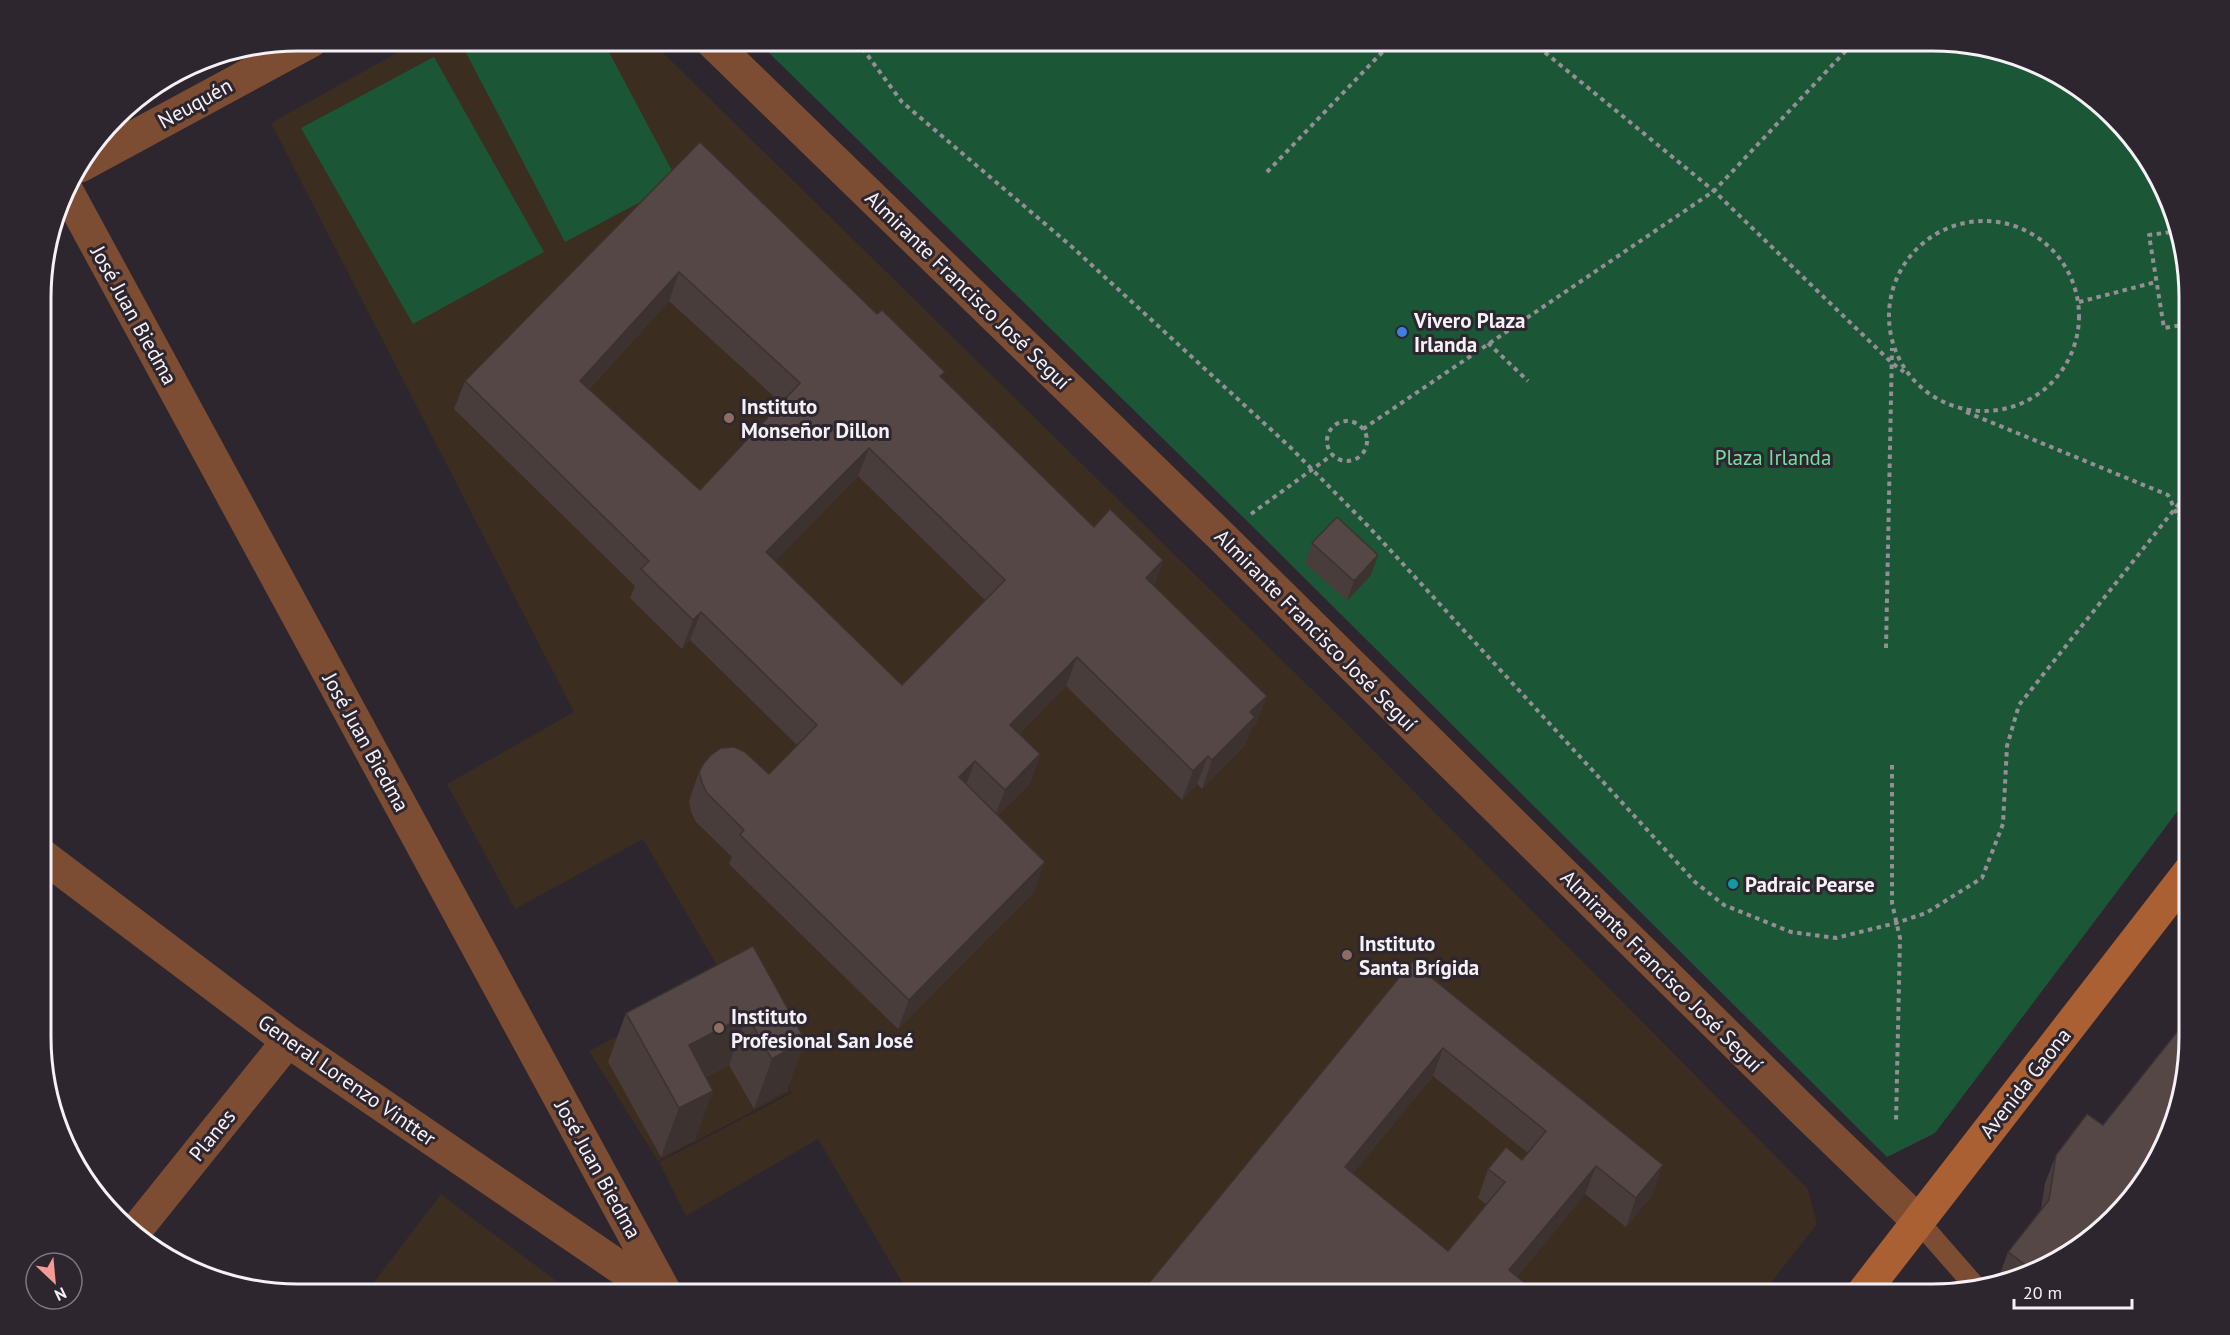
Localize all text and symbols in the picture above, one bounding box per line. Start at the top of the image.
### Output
street label: Neuquén [153,72,237,134]
street label: Almirante Francisco José Seguí [860,185,1077,396]
street label: José Juan Biedma [84,240,183,389]
place label: Vivero Plaza Irlanda [1413,307,1525,358]
marker: Vivero Plaza Irlanda [1395,325,1409,339]
place label: Instituto Monseñor Dillon [741,393,890,444]
marker: Instituto Monseñor Dillon [722,411,736,425]
park label: Plaza Irlanda [1715,444,1831,471]
street label: Almirante Francisco José Seguí [1209,523,1423,737]
street label: José Juan Biedma [316,667,415,816]
street label: Almirante Francisco José Seguí [1555,864,1769,1078]
place label: Padraic Pearse [1745,871,1875,898]
marker: Padraic Pearse [1726,877,1740,891]
place label: Instituto Santa Brígida [1359,930,1479,981]
marker: Instituto Santa Brígida [1340,948,1354,962]
place label: Instituto Profesional San José [731,1003,913,1054]
street label: General Lorenzo Vintter [253,1008,441,1152]
marker: Instituto Profesional San José [712,1021,726,1035]
street label: Avenida Gaona [1973,1022,2077,1144]
street label: José Juan Biedma [548,1094,647,1243]
street label: Planes [183,1103,241,1167]
north arrow [24,1251,84,1311]
scale bar [2014,1272,2132,1310]
text: 20 m [2023,1281,2062,1304]
text: N [51,1283,70,1306]

